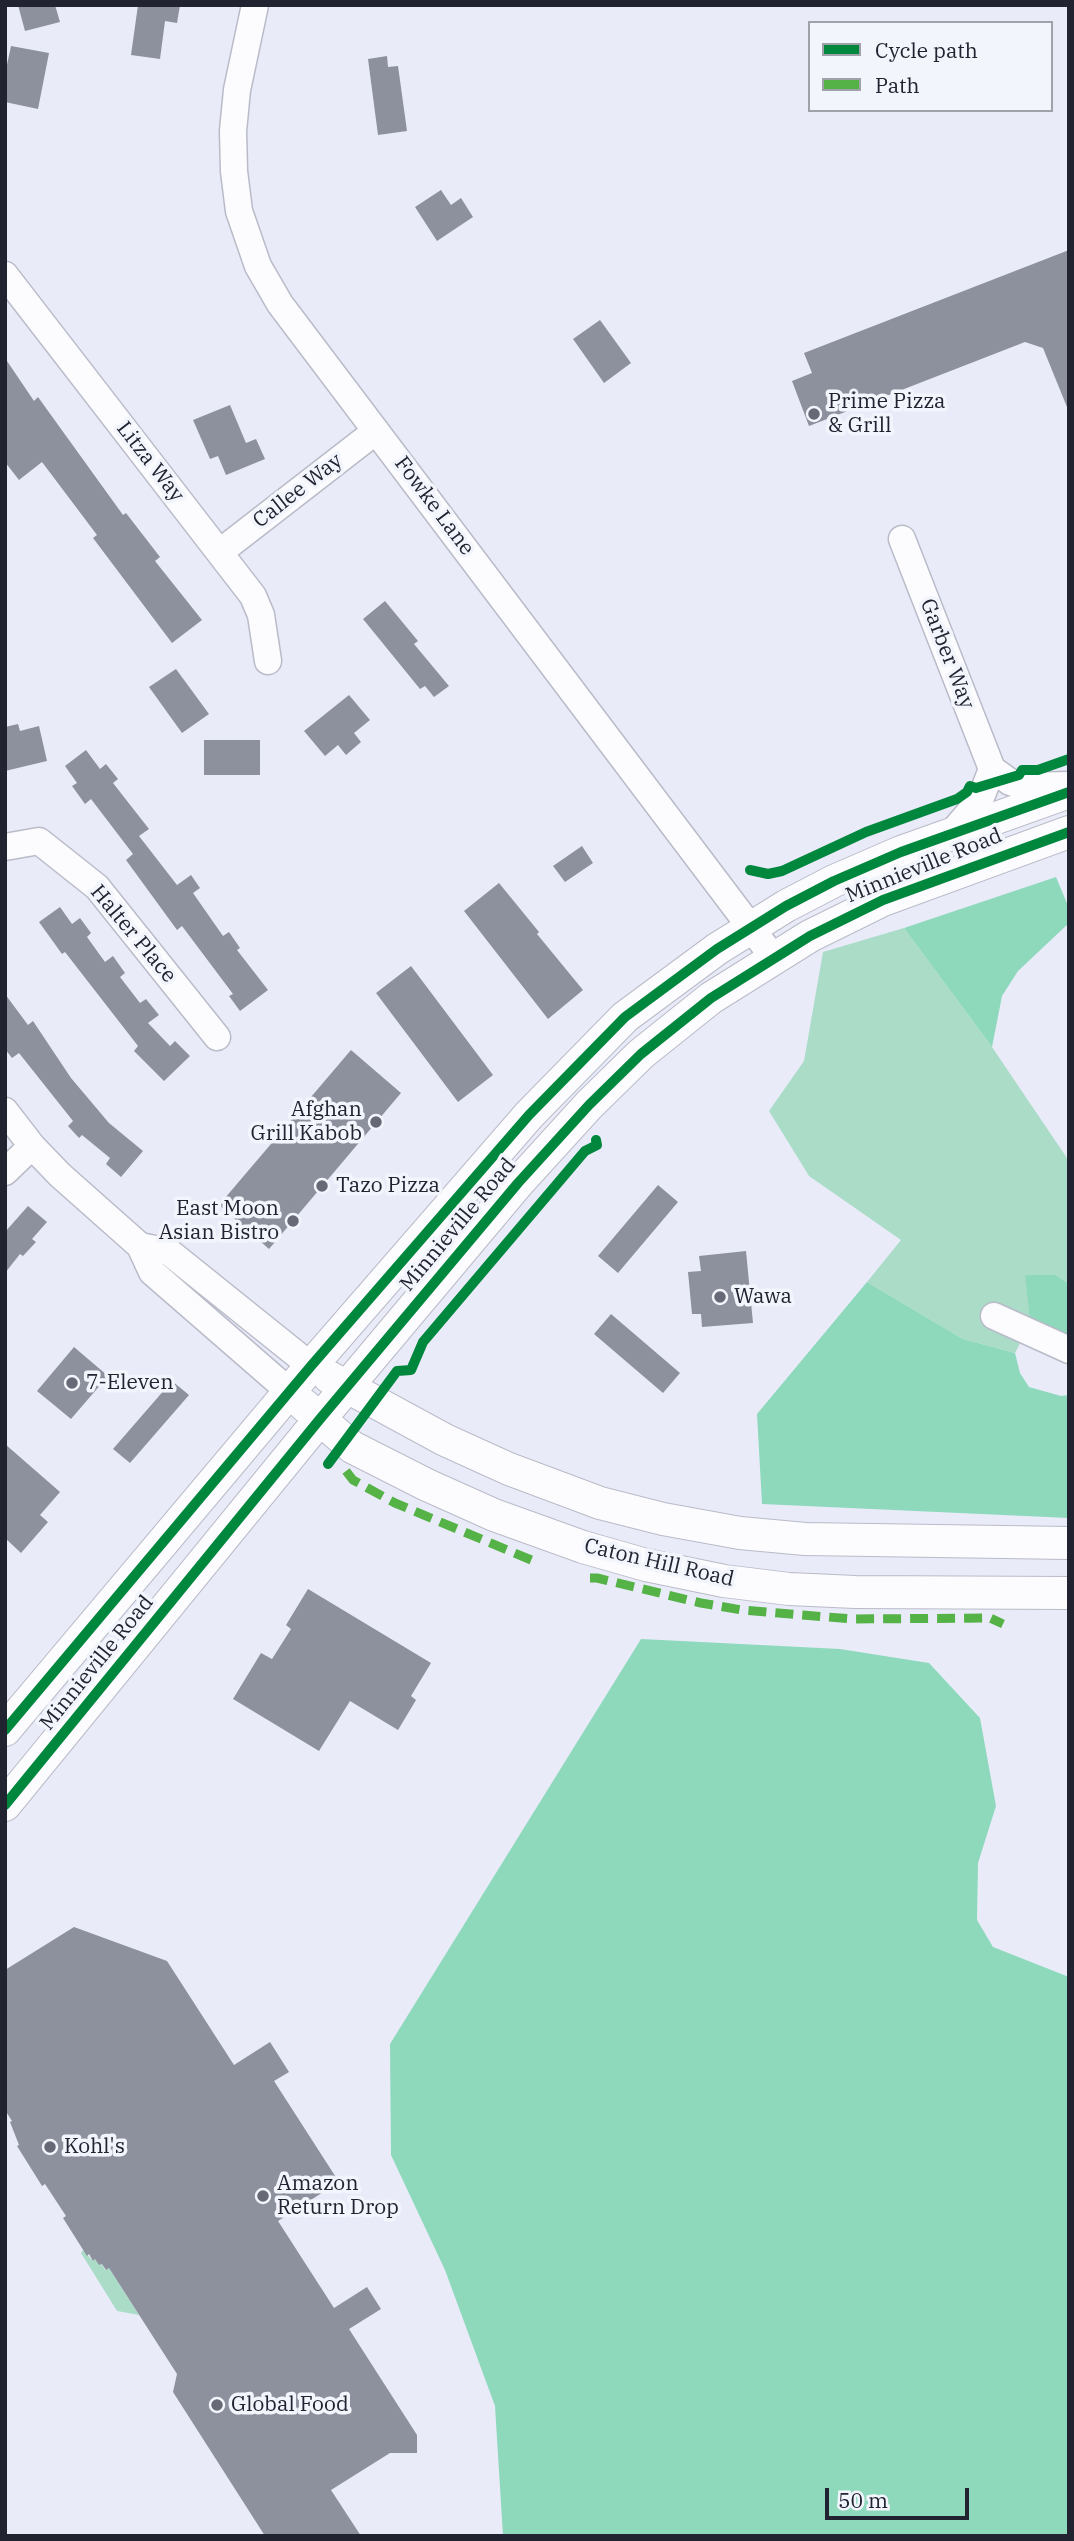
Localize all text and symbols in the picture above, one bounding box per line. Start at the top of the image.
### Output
legend [808,21,1053,112]
text: Cycle path [875,36,978,64]
text: Path [875,71,920,99]
place label: Prime Pizza & Grill [828,389,946,439]
marker: Prime Pizza & Grill [806,406,822,422]
street label: Litza Way [111,417,189,507]
street label: Callee Way [248,448,348,534]
street label: Fowke Lane [389,452,479,560]
street label: Garber Way [914,595,980,713]
street label: Minnieville Road [842,823,1006,909]
street label: Halter Place [85,880,181,988]
place label: Afghan Grill Kabob [251,1097,362,1147]
marker: Afghan Grill Kabob [368,1114,384,1130]
street label: Minnieville Road [395,1153,521,1297]
place label: Tazo Pizza [336,1173,440,1199]
marker: Tazo Pizza [314,1178,330,1194]
place label: East Moon Asian Bistro [159,1196,279,1246]
marker: East Moon Asian Bistro [285,1213,301,1229]
place label: Wawa [734,1284,792,1310]
marker: Wawa [712,1289,728,1305]
place label: 7-Eleven [86,1370,174,1396]
marker: 7-Eleven [64,1375,80,1391]
street label: Caton Hill Road [582,1534,736,1592]
street label: Minnieville Road [35,1590,159,1736]
place label: Kohl's [64,2134,125,2160]
marker: Kohl's [42,2139,58,2155]
place label: Amazon Return Drop [277,2171,399,2221]
marker: Amazon Return Drop [255,2188,271,2204]
place label: Global Food [231,2392,349,2418]
marker: Global Food [209,2397,225,2413]
scale bar [829,2474,972,2518]
text: 50 m [838,2486,888,2514]

